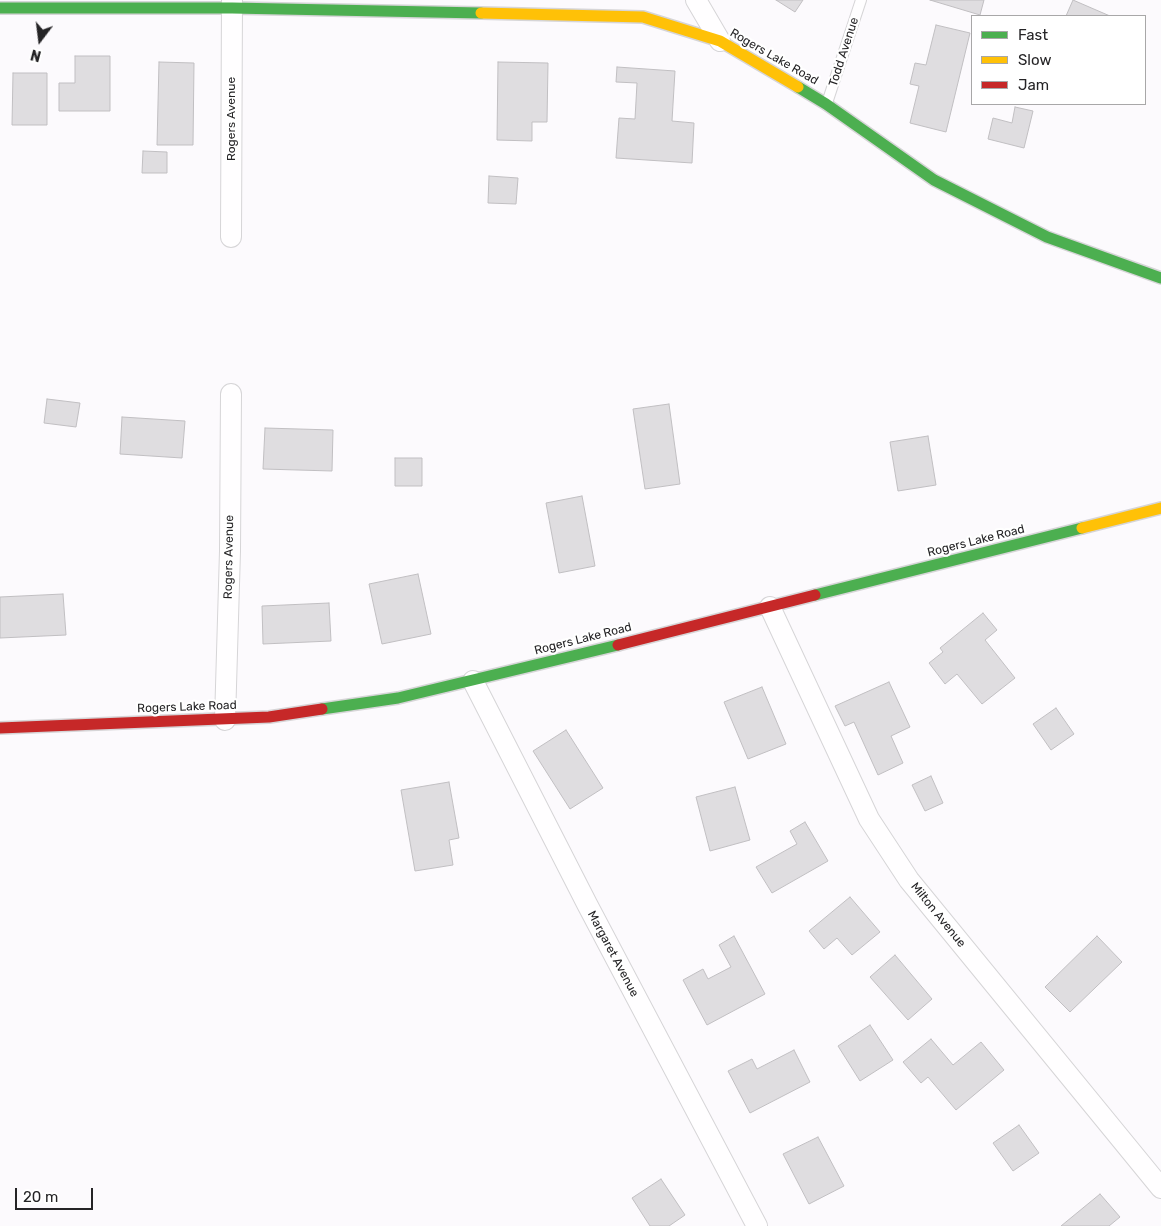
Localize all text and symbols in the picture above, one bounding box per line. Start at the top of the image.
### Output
north arrow [15,15,65,65]
legend [971,15,1146,105]
street label: Todd Avenue [826,16,862,88]
street label: Rogers Lake Road [727,26,821,88]
text: Fast [1018,26,1048,44]
text: N [29,45,43,64]
text: Slow [1018,51,1051,69]
text: Jam [1018,76,1049,94]
street label: Rogers Avenue [225,77,239,161]
street label: Rogers Avenue [221,515,237,599]
street label: Rogers Lake Road [926,522,1026,560]
street label: Rogers Lake Road [533,620,633,658]
street label: Rogers Lake Road [137,698,237,716]
street label: Milton Avenue [907,880,969,950]
street label: Margaret Avenue [584,909,642,999]
scale bar [18,1178,95,1210]
text: 20 m [23,1188,58,1206]

